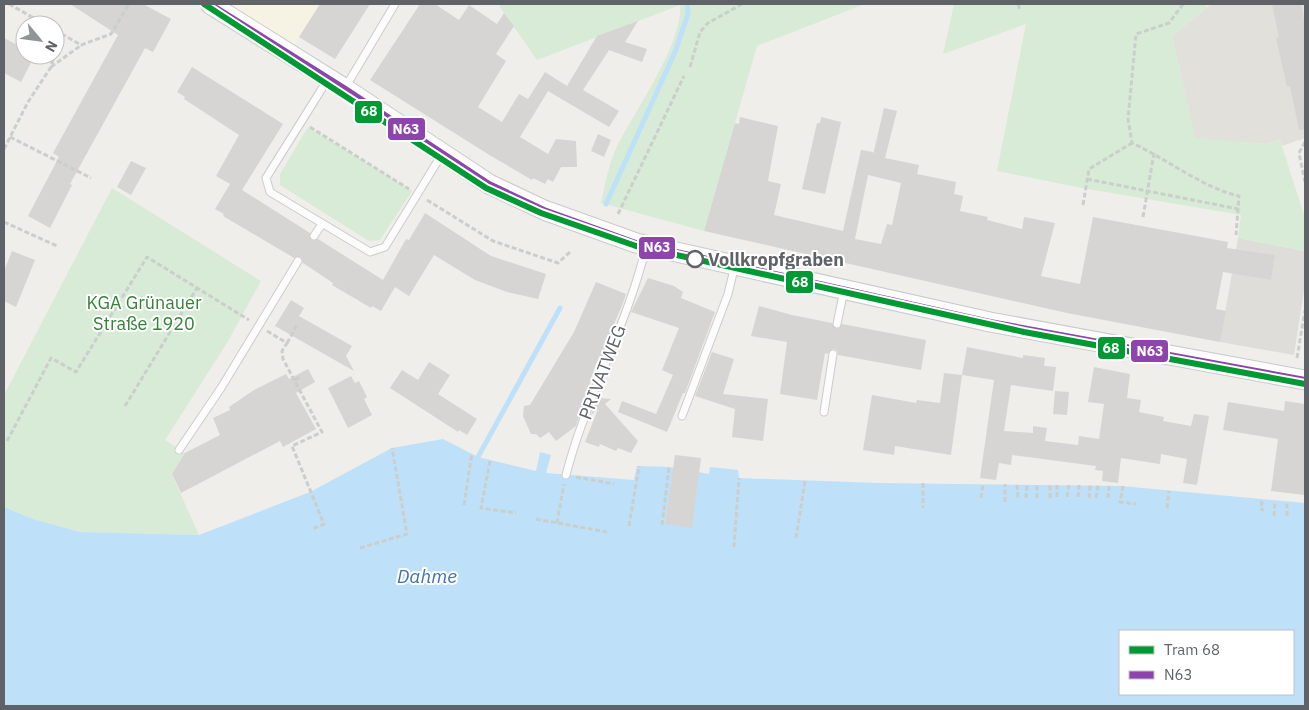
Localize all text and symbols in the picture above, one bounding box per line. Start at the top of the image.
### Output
north arrow [15,15,65,65]
text: N [41,38,62,55]
line badge: 68 [354,100,383,124]
text: 68 [361,102,377,120]
line badge: N63 [387,117,426,141]
text: N63 [393,120,419,138]
line badge: N63 [638,236,676,260]
text: N63 [644,238,670,256]
place label: Vollkropfgraben [708,248,844,271]
marker: Vollkropfgraben [686,250,704,268]
line badge: 68 [785,270,814,294]
text: 68 [792,273,808,291]
park label: KGA Grünauer Straße 1920 [86,291,202,335]
street label: PRIVATWEG [573,321,631,423]
line badge: 68 [1097,336,1126,360]
text: 68 [1103,339,1119,357]
line badge: N63 [1130,339,1169,363]
text: N63 [1137,342,1163,360]
water label: Dahme [397,564,457,588]
legend [1119,630,1294,695]
text: Tram 68 [1164,640,1220,659]
text: N63 [1164,665,1193,684]

